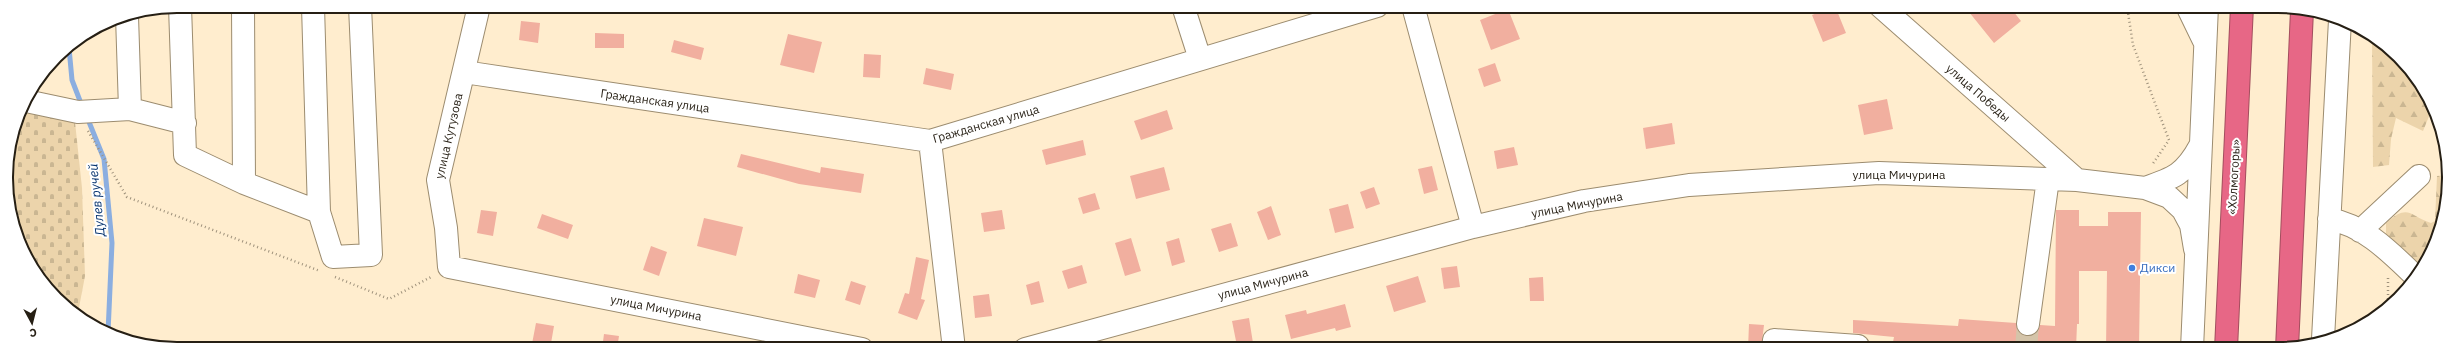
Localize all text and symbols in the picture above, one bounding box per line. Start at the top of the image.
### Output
street label: улица Победы [1943,61,2014,125]
street label: Гражданская улица [599,85,711,116]
street label: улица Кутузова [431,91,466,180]
street label: Гражданская улица [931,101,1041,146]
street label: «Холмогоры» [2224,139,2243,215]
water label: Дулев ручей [84,163,109,238]
street label: улица Мичурина [1853,167,1946,182]
street label: улица Мичурина [1530,188,1624,221]
place label: Дикси [2140,260,2175,275]
marker: Дикси [2127,263,2137,273]
street label: улица Мичурина [1216,264,1310,303]
street label: улица Мичурина [609,291,704,324]
north arrow [12,303,52,343]
text: С [29,326,38,340]

